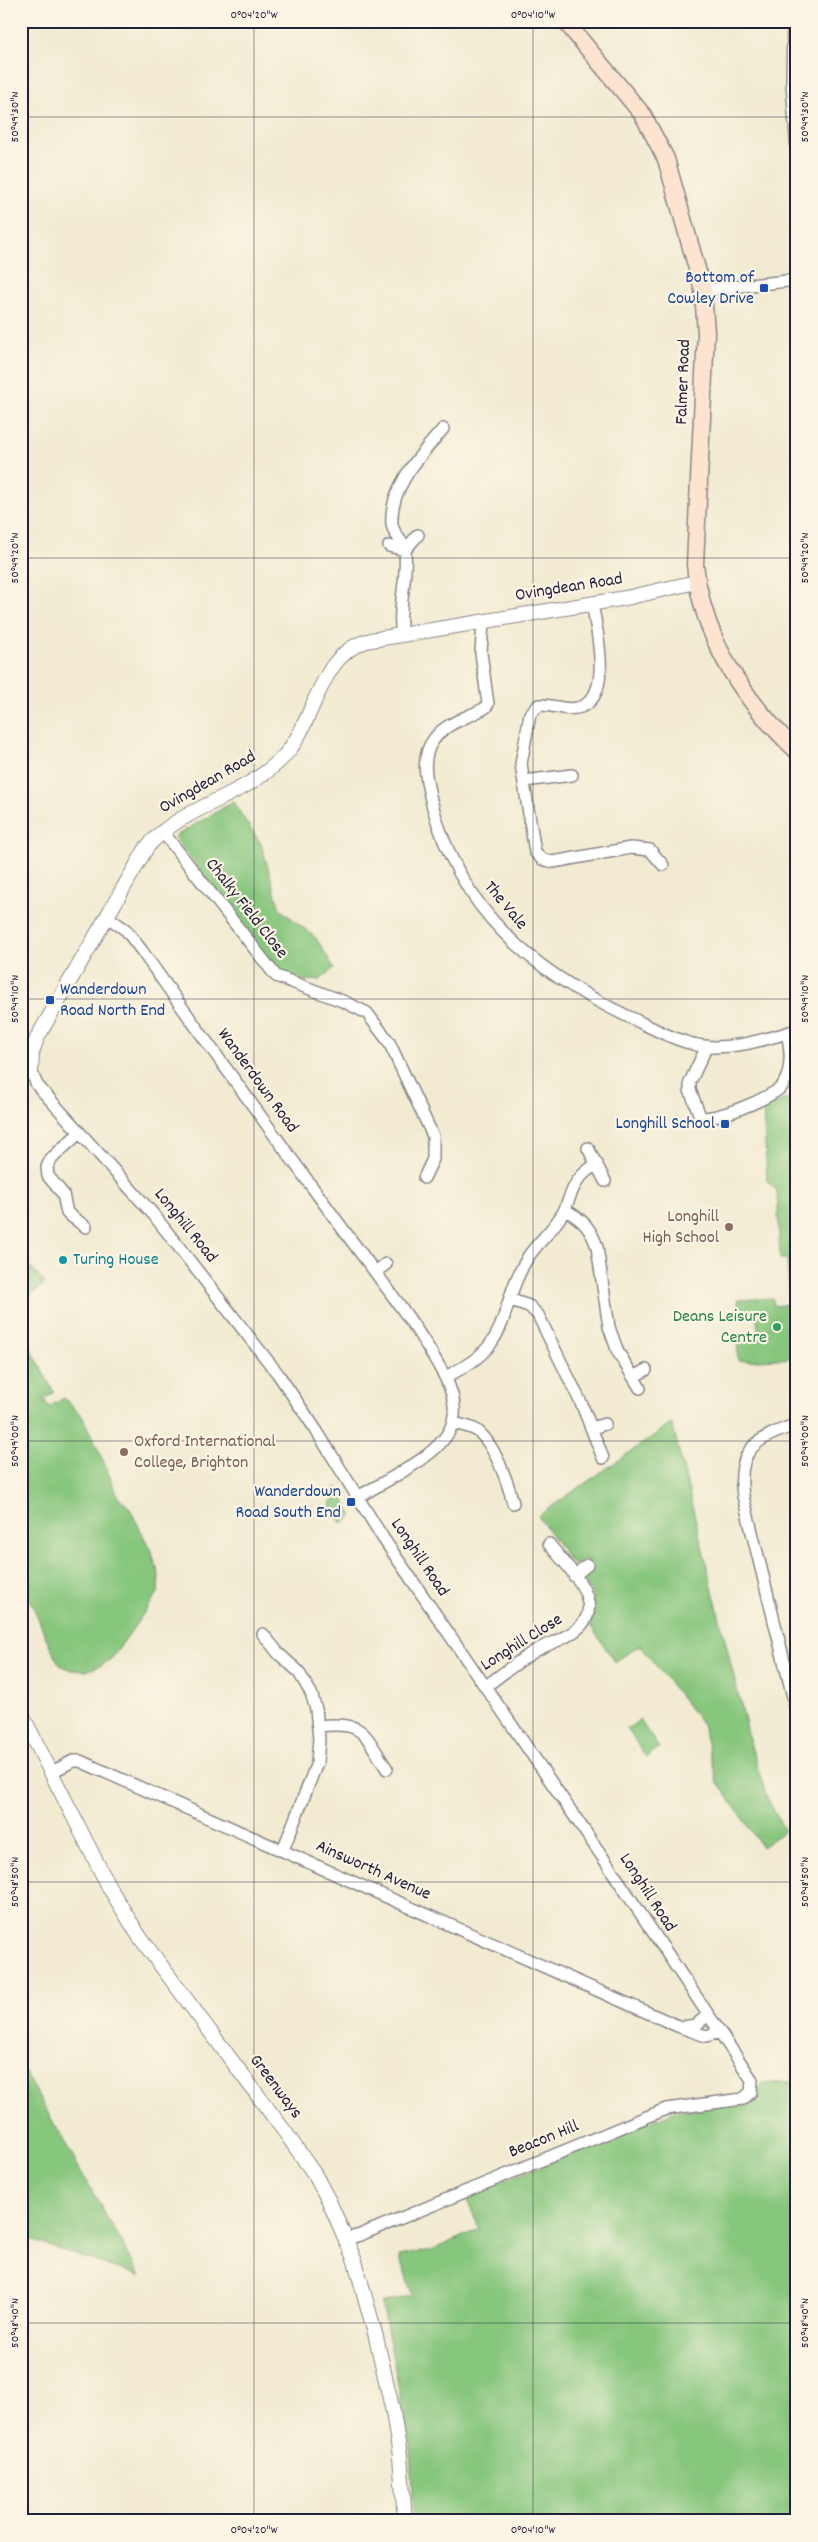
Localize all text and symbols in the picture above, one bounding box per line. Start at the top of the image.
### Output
text: 0°04'20"W [230,7,278,24]
text: 0°04'10"W [511,7,555,24]
text: 50°49'30"N [7,92,24,142]
text: 50°49'30"N [797,92,814,142]
place label: Bottom of Cowley Drive [667,266,755,312]
marker: Bottom of Cowley Drive [758,282,770,294]
street label: Falmer Road [670,339,698,425]
text: 50°49'20"N [7,533,24,583]
text: 50°49'20"N [797,533,814,583]
street label: Ovingdean Road [514,567,624,609]
street label: Ovingdean Road [155,745,261,821]
street label: Chalky Field Close [199,853,293,965]
street label: The Vale [477,876,533,936]
text: 50°49'10"N [7,975,24,1023]
text: 50°49'10"N [797,975,814,1023]
place label: Wanderdown Road North End [60,978,165,1024]
marker: Wanderdown Road North End [44,994,56,1006]
street label: Wanderdown Road [210,1023,304,1139]
place label: Longhill School [615,1112,716,1137]
marker: Longhill School [719,1118,731,1130]
street label: Longhill Road [147,1183,223,1269]
place label: Longhill High School [643,1205,720,1251]
marker: Longhill High School [723,1221,735,1233]
place label: Turing House [73,1248,159,1273]
marker: Turing House [57,1254,69,1266]
place label: Deans Leisure Centre [673,1305,767,1351]
marker: Deans Leisure Centre [771,1321,783,1333]
text: 50°49'00"N [7,1415,24,1467]
text: 50°49'00"N [797,1415,814,1467]
place label: Oxford International College, Brighton [134,1430,276,1476]
marker: Oxford International College, Brighton [118,1446,130,1458]
place label: Wanderdown Road South End [236,1480,341,1526]
marker: Wanderdown Road South End [345,1496,357,1508]
street label: Longhill Road [384,1514,454,1602]
street label: Longhill Close [476,1608,568,1678]
street label: Ainsworth Avenue [311,1834,435,1908]
street label: Longhill Road [612,1849,682,1937]
text: 50°48'50"N [7,1857,24,1907]
text: 50°48'50"N [797,1857,814,1907]
street label: Greenways [243,2050,307,2124]
street label: Beacon Hill [505,2114,583,2165]
text: 50°48'40"N [7,2298,24,2348]
text: 50°48'40"N [797,2298,814,2348]
text: 0°04'20"W [230,2522,278,2539]
text: 0°04'10"W [511,2522,555,2539]

